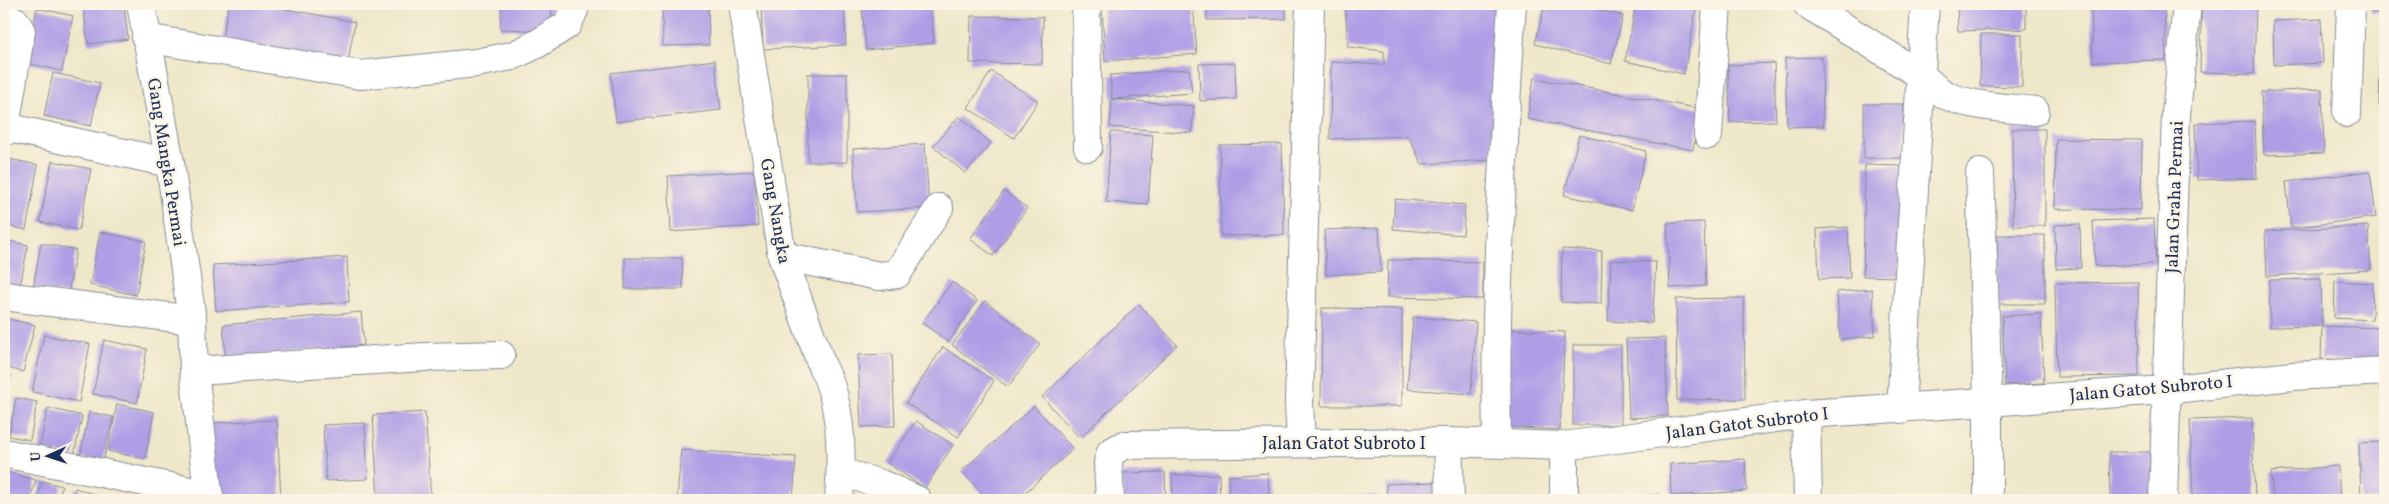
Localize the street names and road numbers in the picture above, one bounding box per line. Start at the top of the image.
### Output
street label: Gang Mangka Permai [140,76,191,248]
street label: Jalan Graha Permai [2160,120,2191,274]
street label: Gang Nangka [753,157,796,266]
street label: Jalan Gatot Subroto I [2068,370,2234,409]
street label: Jalan Gatot Subroto I [1664,402,1830,447]
street label: Jalan Gatot Subroto I [1262,432,1426,457]

